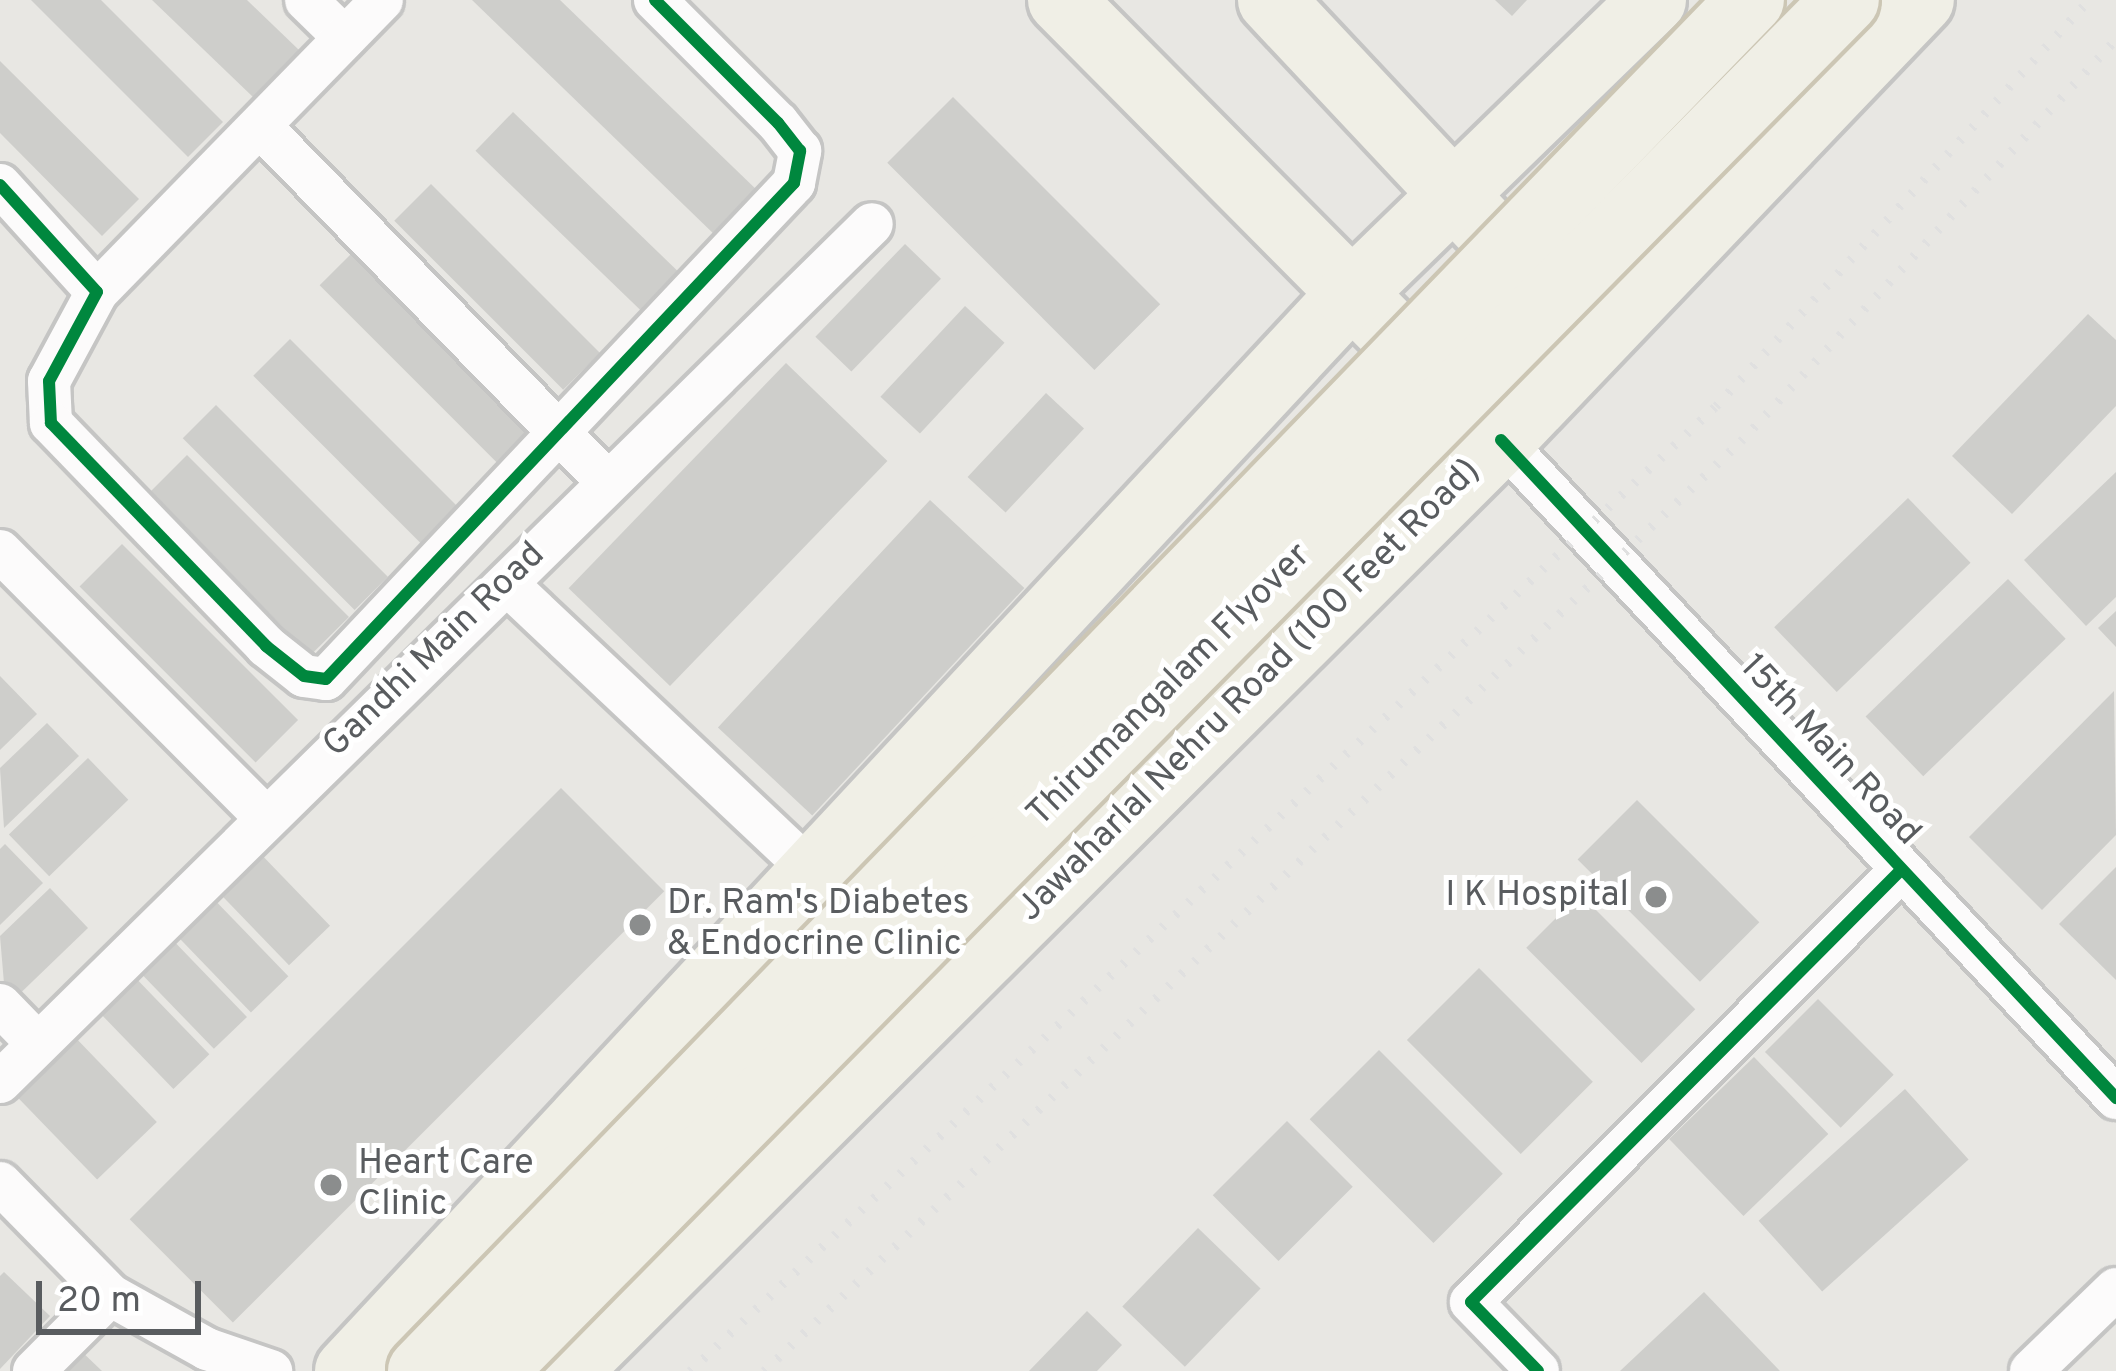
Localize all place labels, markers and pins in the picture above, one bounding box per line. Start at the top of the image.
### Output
place label: I K Hospital [1445,875,1629,919]
marker: I K Hospital [1640,881,1672,913]
place label: Dr. Ram's Diabetes & Endocrine Clinic [667,882,969,967]
marker: Dr. Ram's Diabetes & Endocrine Clinic [624,909,656,941]
place label: Heart Care Clinic [358,1142,534,1227]
marker: Heart Care Clinic [315,1169,347,1201]

